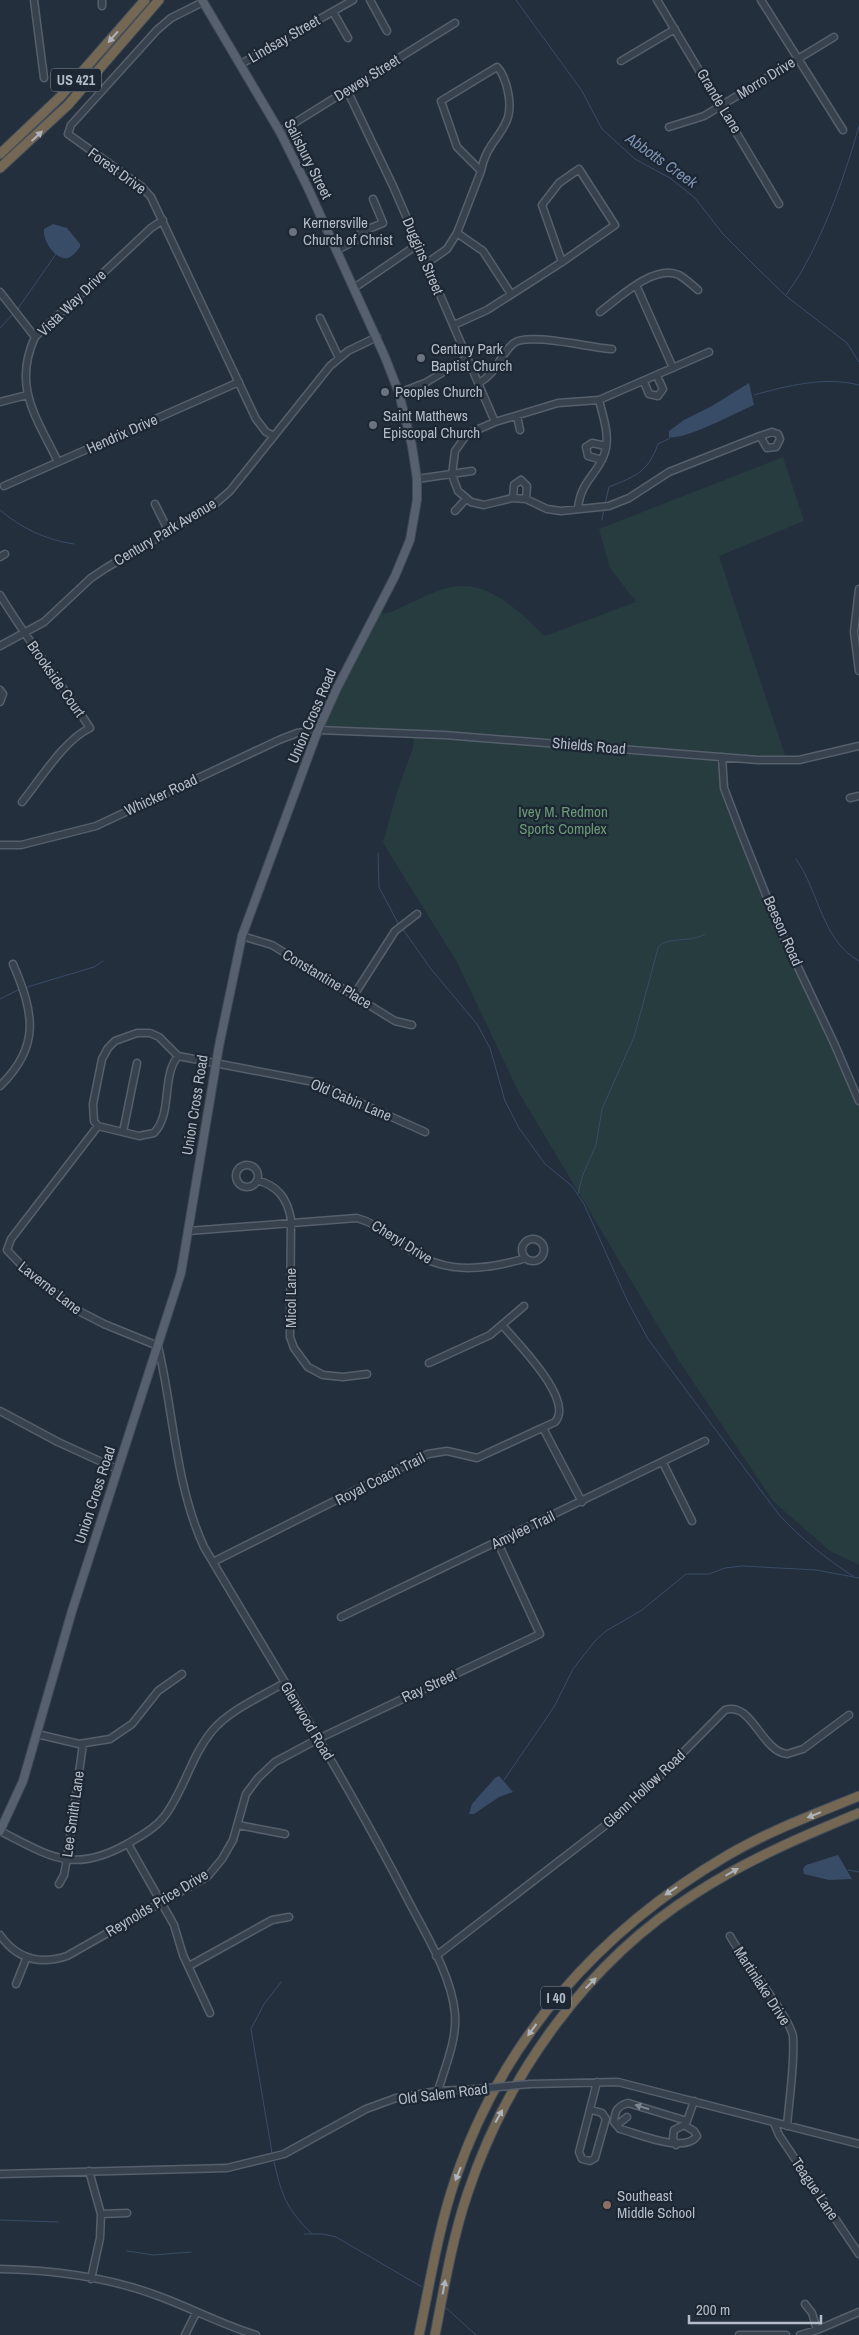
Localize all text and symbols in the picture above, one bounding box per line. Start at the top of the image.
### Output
street label: Lindsay Street [244,9,324,67]
one-way arrow [108,31,119,43]
street label: Dewey Street [330,49,404,106]
street label: Morro Drive [733,51,799,104]
street label: Grande Lane [692,65,747,137]
road number: US 421 [51,68,101,92]
street label: Salisbury Street [279,115,338,203]
water label: Abbotts Creek [621,127,703,193]
one-way arrow [30,130,42,142]
street label: Forest Drive [84,142,151,199]
place label: Kernersville Church of Christ [303,212,393,250]
street label: Duggins Street [398,214,449,298]
marker: Kernersville Church of Christ [287,226,299,238]
street label: Vista Way Drive [33,264,111,341]
place label: Century Park Baptist Church [431,338,512,376]
marker: Century Park Baptist Church [415,352,427,364]
place label: Peoples Church [395,381,483,402]
marker: Peoples Church [379,386,391,398]
place label: Saint Matthews Episcopal Church [383,405,480,443]
street label: Hendrix Drive [83,408,161,459]
marker: Saint Matthews Episcopal Church [367,419,379,431]
street label: Century Park Avenue [110,493,220,570]
street label: Brookside Court [22,636,91,722]
street label: Union Cross Road [282,665,341,766]
street label: Shields Road [551,732,627,759]
street label: Whicker Road [121,769,201,821]
park label: Ivey M. Redmon Sports Complex [518,801,608,839]
street label: Beeson Road [759,892,808,969]
street label: Constantine Place [279,944,376,1014]
street label: Union Cross Road [176,1053,213,1157]
street label: Old Cabin Lane [307,1073,395,1126]
street label: Cheryl Drive [368,1215,437,1269]
street label: Laverne Lane [14,1256,87,1319]
street label: Micol Lane [280,1268,301,1328]
street label: Union Cross Road [69,1443,120,1546]
street label: Royal Coach Trail [331,1447,428,1510]
street label: Amylee Trail [487,1505,558,1554]
street label: Ray Street [398,1664,460,1707]
street label: Glenwood Road [276,1678,339,1764]
street label: Glenn Hollow Road [598,1745,690,1832]
street label: Lee Smith Lane [56,1769,89,1858]
one-way arrow [807,1811,821,1819]
street label: Reynolds Price Drive [102,1864,212,1942]
one-way arrow [725,1868,738,1877]
one-way arrow [664,1886,678,1896]
street label: Martinlake Drive [729,1942,796,2029]
one-way arrow [585,1977,597,1989]
road number: I 40 [541,1986,571,2010]
one-way arrow [527,2023,538,2036]
street label: Old Salem Road [397,2078,489,2109]
one-way arrow [635,2103,650,2111]
one-way arrow [495,2109,503,2124]
street label: Teague Lane [787,2153,844,2224]
one-way arrow [454,2167,462,2182]
place label: Southeast Middle School [617,2185,695,2223]
marker: Southeast Middle School [601,2199,613,2211]
one-way arrow [441,2279,449,2295]
scale bar [689,2292,822,2324]
text: 200 m [696,2299,730,2320]

